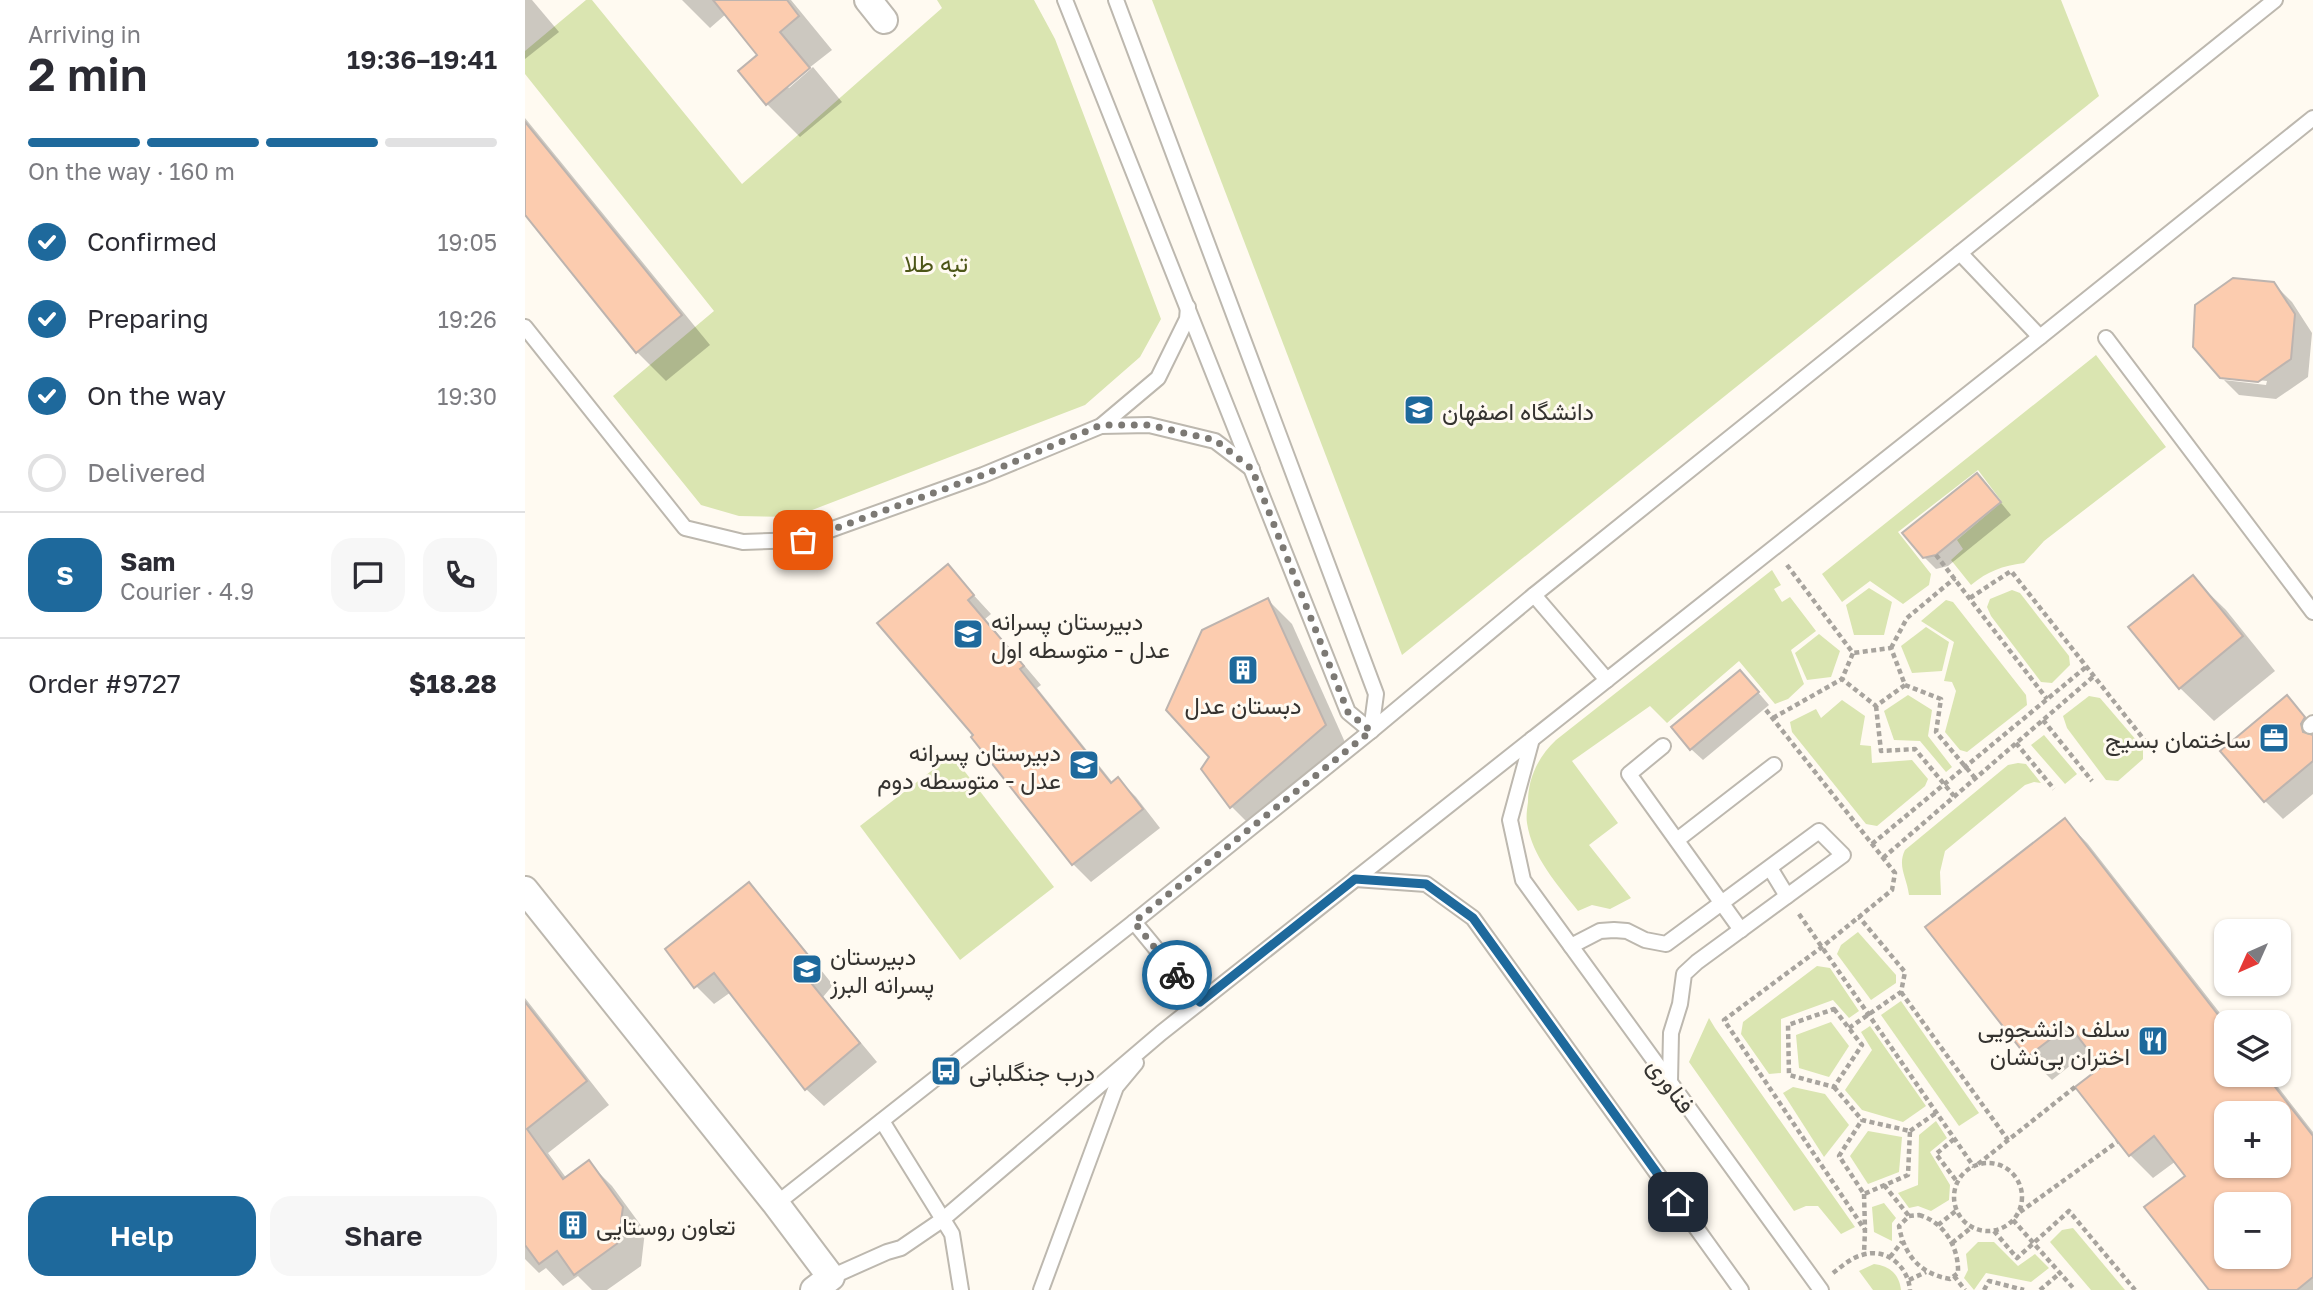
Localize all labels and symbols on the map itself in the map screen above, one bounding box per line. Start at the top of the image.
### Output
park label: تبه طلا [904,248,968,278]
school or university icon: دانشگاه اصفهان [1402,393,1436,427]
place label: دانشگاه اصفهان [1442,396,1594,427]
pin [773,510,833,570]
place label: دبیرستان پسرانه عدل - متوسطه اول [991,606,1170,665]
school or university icon: دبیرستان پسرانه عدل - متوسطه اول [951,617,985,651]
building icon: دبستان عدل [1226,653,1260,687]
place label: دبستان عدل [1184,690,1302,720]
office icon: ساختمان بسیج [2257,721,2291,755]
place label: ساختمان بسیج [2105,724,2251,757]
place label: دبیرستان پسرانه عدل - متوسطه دوم [877,737,1061,797]
school or university icon: دبیرستان پسرانه عدل - متوسطه دوم [1067,748,1101,782]
north arrow [2214,919,2291,996]
courier [1142,940,1212,1010]
place label: دبیرستان پسرانه البرز [829,941,934,1001]
school or university icon: دبیرستان پسرانه البرز [790,952,824,986]
place label: سلف دانشجویی اختران بی‌نشان [1978,1013,2130,1072]
restaurant icon: سلف دانشجویی اختران بی‌نشان [2136,1024,2170,1058]
street label: فناوری [1641,1052,1702,1119]
bus stop icon: درب جنگلبانی [929,1054,963,1088]
place label: درب جنگلبانی [969,1057,1095,1088]
pin [1648,1172,1708,1232]
building icon: تعاون روستایی [556,1208,590,1242]
place label: تعاون روستایی [596,1211,736,1242]

